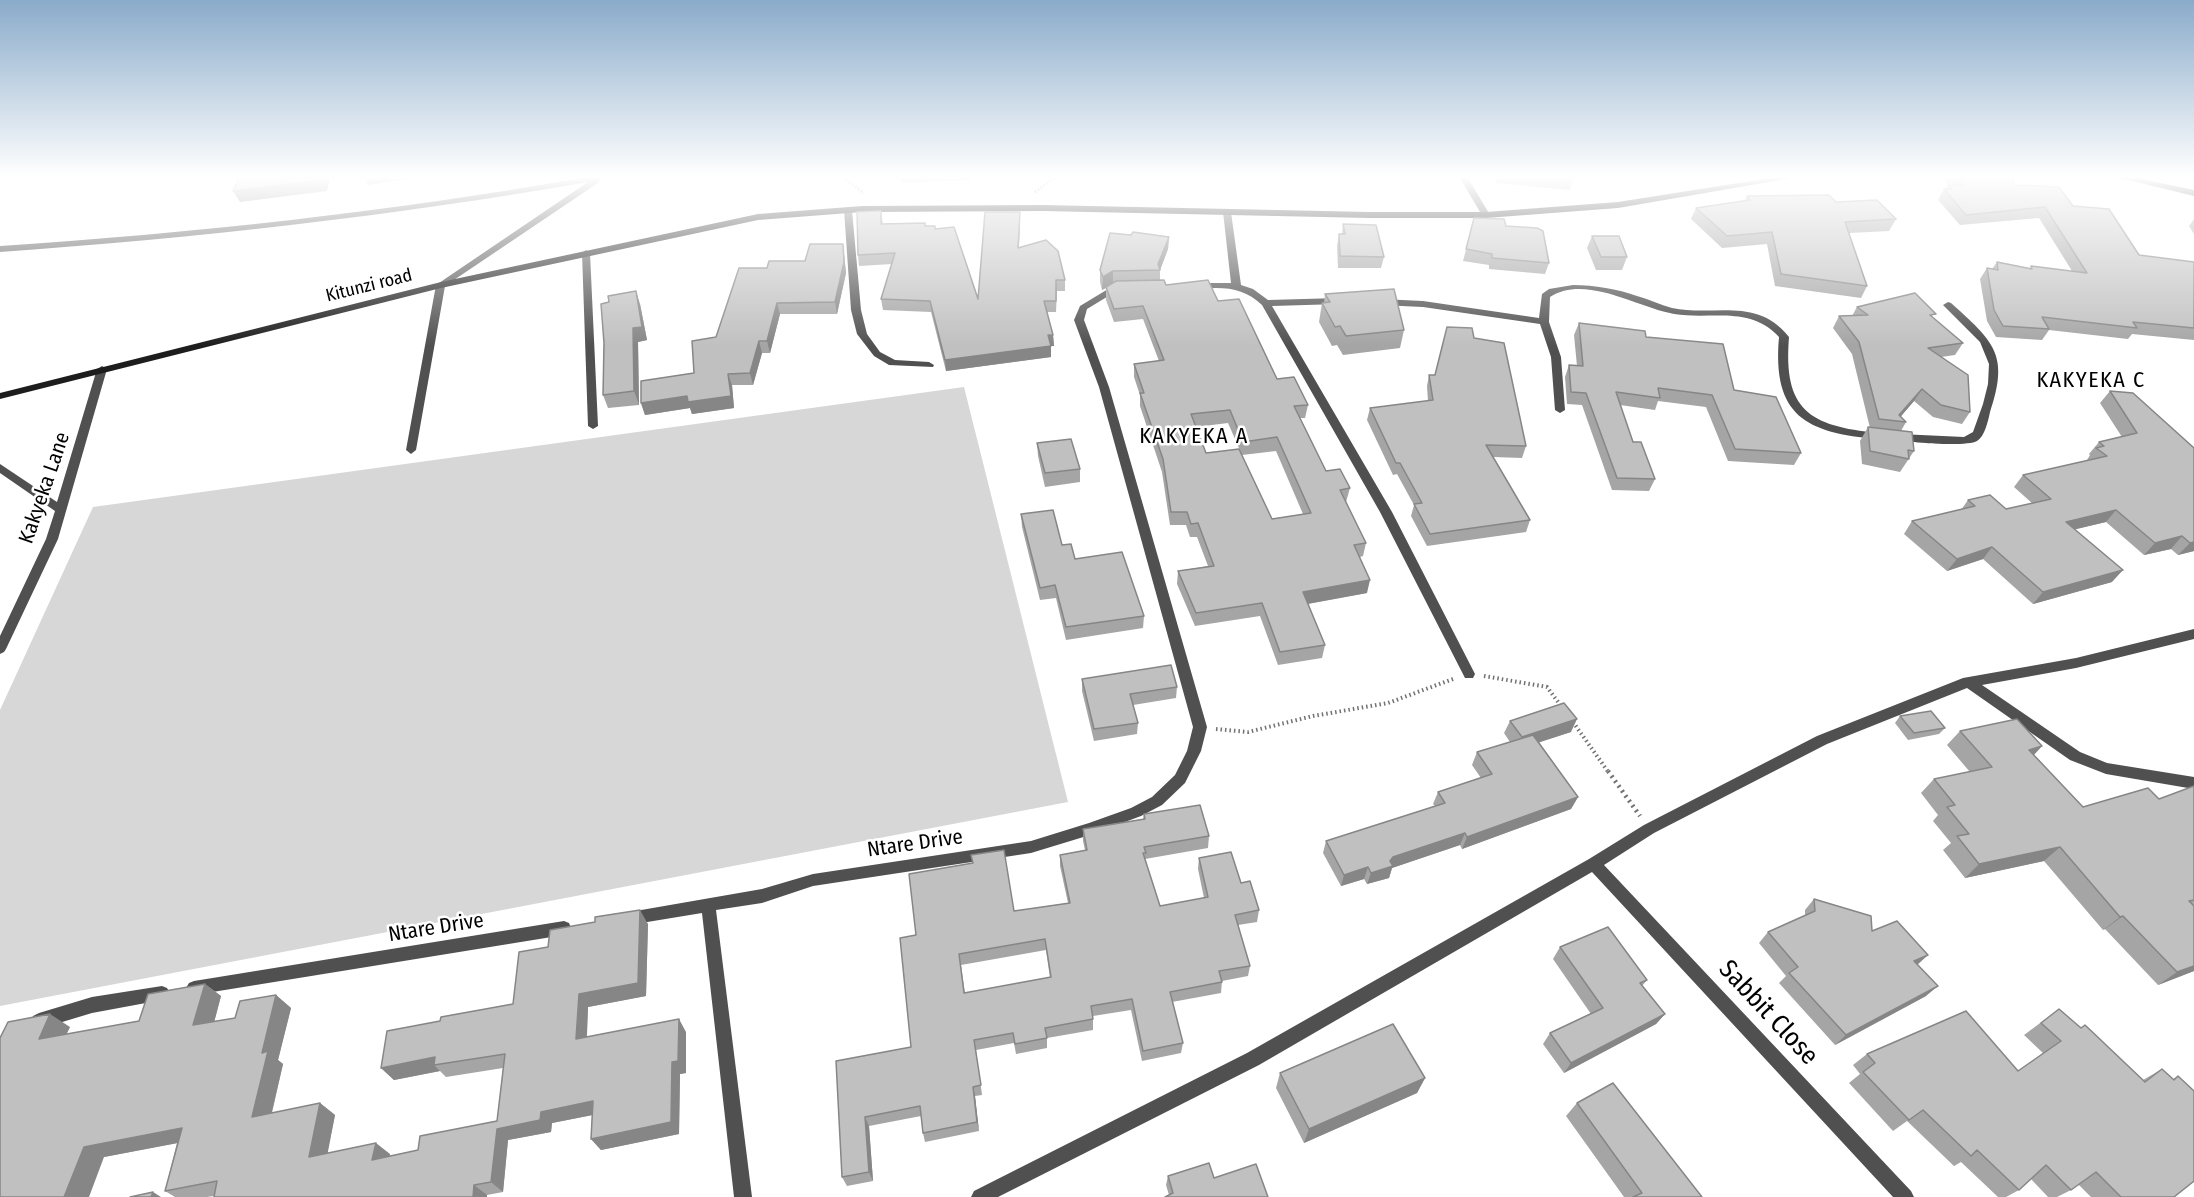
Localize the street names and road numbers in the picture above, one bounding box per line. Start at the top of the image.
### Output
street label: Kitunzi road [324,265,414,307]
street label: Kakyeka Lane [14,429,76,547]
street label: Ntare Drive [866,825,964,863]
street label: Ntare Drive [386,908,486,948]
street label: Sabbit Close [1712,954,1824,1072]

